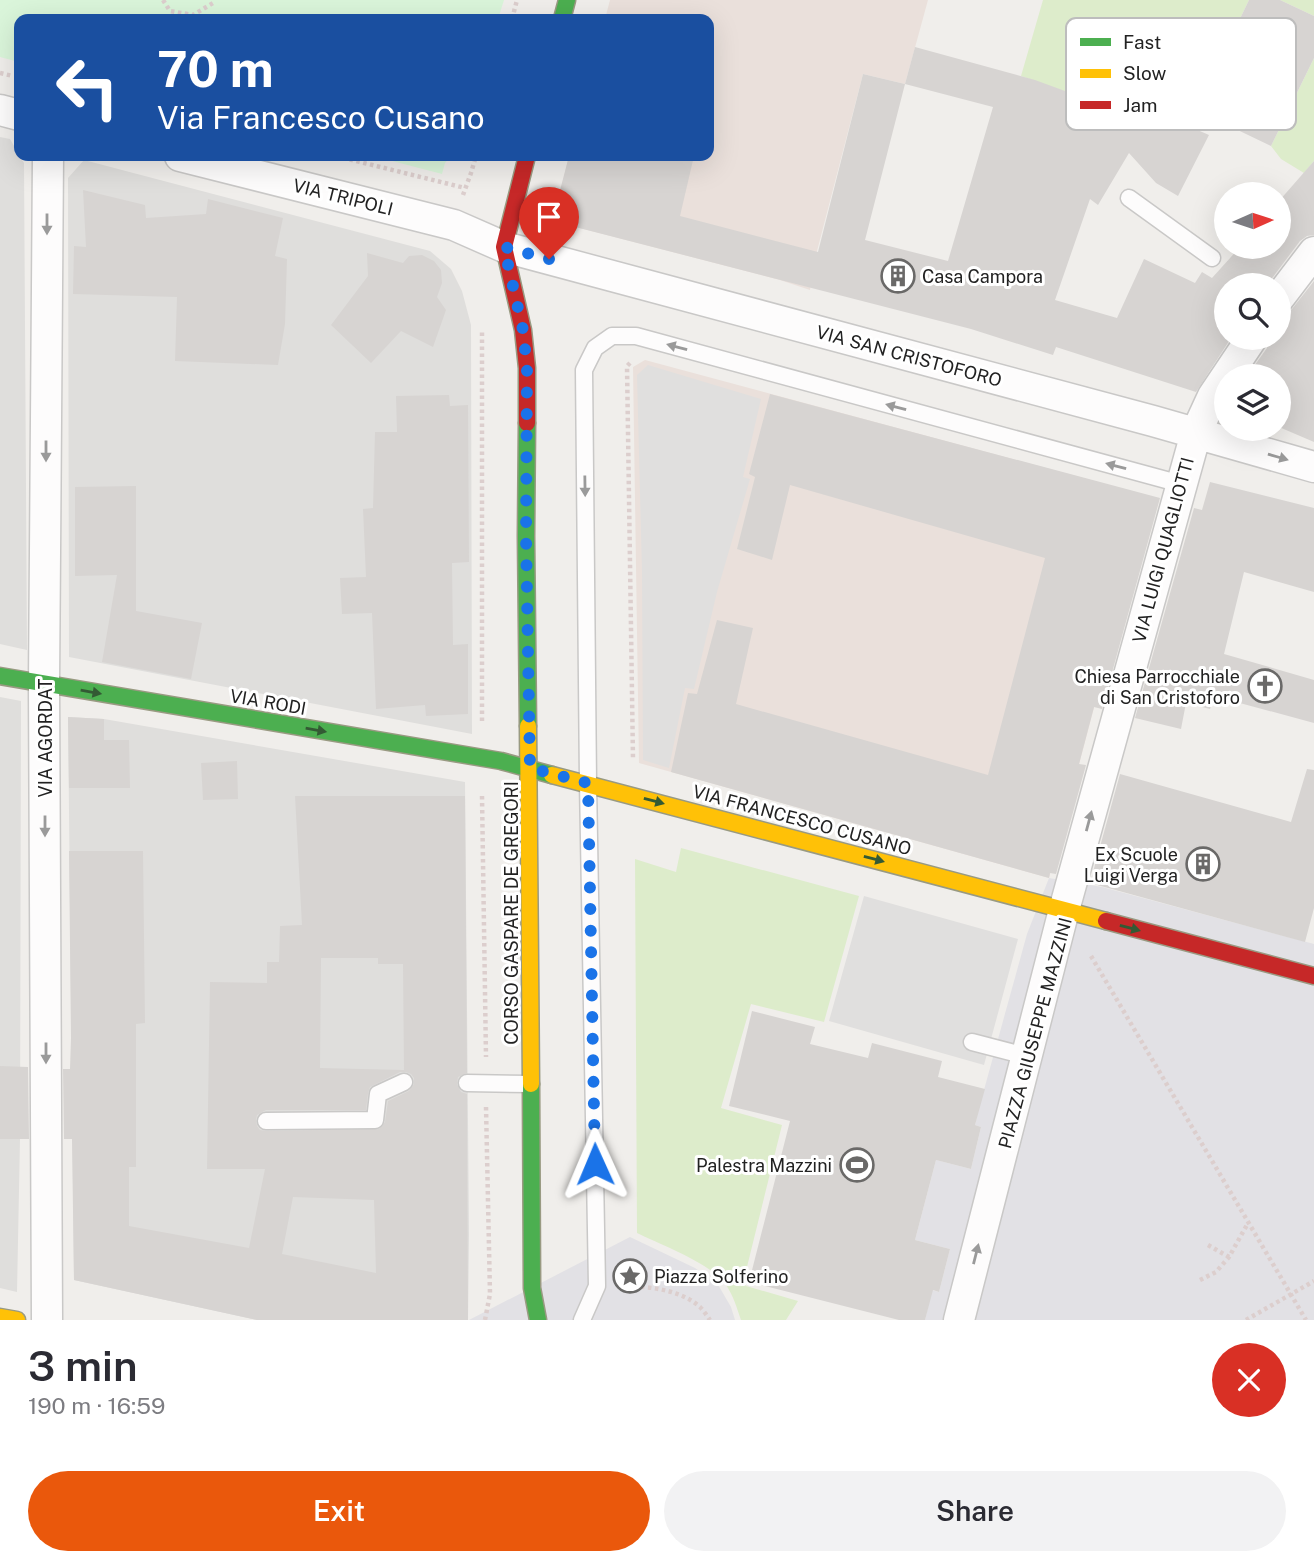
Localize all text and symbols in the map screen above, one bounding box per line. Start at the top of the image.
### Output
legend [1066,18,1296,130]
text: Fast [1123,31,1161,53]
text: 70 m [157,40,274,98]
icon: left [42,42,133,133]
text: Slow [1123,62,1167,84]
text: Jam [1123,94,1157,116]
text: Via Francesco Cusano [157,99,485,136]
street label: VIA TRIPOLI [291,174,395,220]
north arrow [1214,182,1292,259]
map controls [1214,182,1291,441]
pin [519,187,579,259]
icon: arrive [530,198,568,236]
one-way arrow [41,213,53,235]
building icon: Casa Campora [879,257,917,295]
place label: Casa Campora [922,266,1043,287]
button: search [1214,273,1291,350]
street label: VIA SAN CRISTOFORO [814,321,1004,391]
one-way arrow [665,341,687,352]
button: layers [1214,364,1291,441]
one-way arrow [885,401,906,411]
one-way arrow [40,441,52,463]
one-way arrow [1268,452,1289,462]
street label: VIA LUIGI QUAGLIOTTI [1128,455,1198,645]
one-way arrow [1104,460,1126,471]
one-way arrow [579,475,591,497]
place label: Chiesa Parrocchiale di San Cristoforo [1074,666,1240,708]
church icon: Chiesa Parrocchiale di San Cristoforo [1246,667,1284,705]
street label: VIA AGORDAT [35,678,56,797]
street label: VIA RODI [228,685,308,719]
one-way arrow [80,687,102,698]
one-way arrow [305,725,327,736]
street label: CORSO GASPARE DE GREGORI [501,781,522,1045]
street label: VIA FRANCESCO CUSANO [690,781,914,859]
one-way arrow [643,796,665,807]
one-way arrow [1084,810,1094,831]
one-way arrow [39,815,51,837]
place label: Ex Scuole Luigi Verga [1084,844,1178,886]
building icon: Ex Scuole Luigi Verga [1184,845,1222,883]
one-way arrow [863,855,884,865]
street label: PIAZZA GIUSEPPE MAZZINI [994,915,1076,1151]
one-way arrow [1120,923,1141,933]
one-way arrow [40,1043,52,1065]
position arrow [558,1127,632,1201]
sports icon: Palestra Mazzini [838,1146,876,1184]
place label: Palestra Mazzini [696,1155,832,1176]
one-way arrow [971,1243,982,1265]
place icon: Piazza Solferino [611,1257,649,1295]
place label: Piazza Solferino [654,1266,788,1287]
text: 3 min [28,1341,138,1390]
button: close [1212,1343,1286,1417]
text: 190 m · 16:59 [28,1392,165,1419]
button: Exit [28,1471,650,1551]
button: Share [664,1471,1286,1551]

